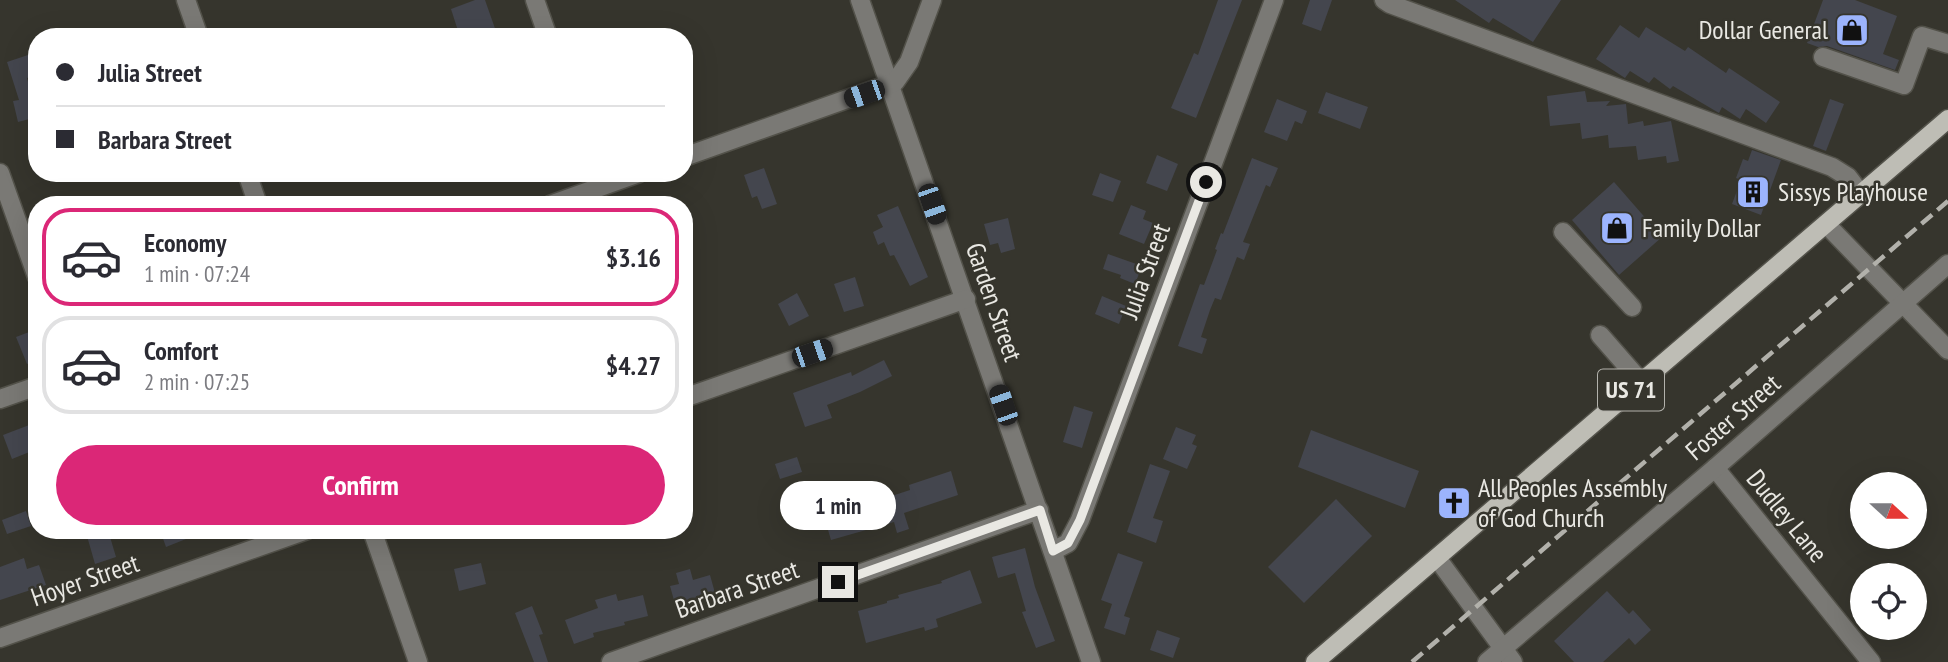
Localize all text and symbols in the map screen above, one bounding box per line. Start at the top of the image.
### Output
shop icon: Dollar General [1833,11,1871,49]
place label: Dollar General [1699,13,1828,46]
text: Julia Street [98,56,202,89]
car [841,77,888,111]
text: Barbara Street [98,123,231,156]
route start [1190,166,1222,198]
building icon: Sissys Playhouse [1734,173,1772,211]
place label: Sissys Playhouse [1778,175,1928,208]
car [916,181,949,227]
shop icon: Family Dollar [1598,209,1636,247]
place label: Family Dollar [1642,211,1761,244]
street label: Julia Street [1112,219,1177,324]
icon: car [60,226,123,289]
text: Economy [144,226,226,259]
street label: Garden Street [959,238,1030,365]
text: $3.16 [606,241,661,274]
text: 1 min · 07:24 [144,259,250,288]
icon: car [60,334,123,397]
text: Comfort [144,334,218,367]
car [789,336,836,370]
text: $4.27 [606,349,661,382]
street label: Foster Street [1678,366,1787,467]
text: 2 min · 07:25 [144,367,250,396]
road number: US 71 [1598,370,1664,410]
car [987,382,1020,428]
button: Confirm [56,445,665,525]
street label: Dudley Lane [1740,463,1835,569]
place label: All Peoples Assembly of God Church [1478,471,1667,534]
north arrow [1850,472,1927,550]
map controls [1850,472,1927,640]
callout: 1 min [780,480,896,530]
church icon: All Peoples Assembly of God Church [1435,484,1473,522]
text: 1 min [815,491,861,520]
street label: Hoyer Street [27,546,143,613]
street label: Barbara Street [671,552,803,625]
button: locate [1850,563,1927,640]
route end [822,566,854,598]

